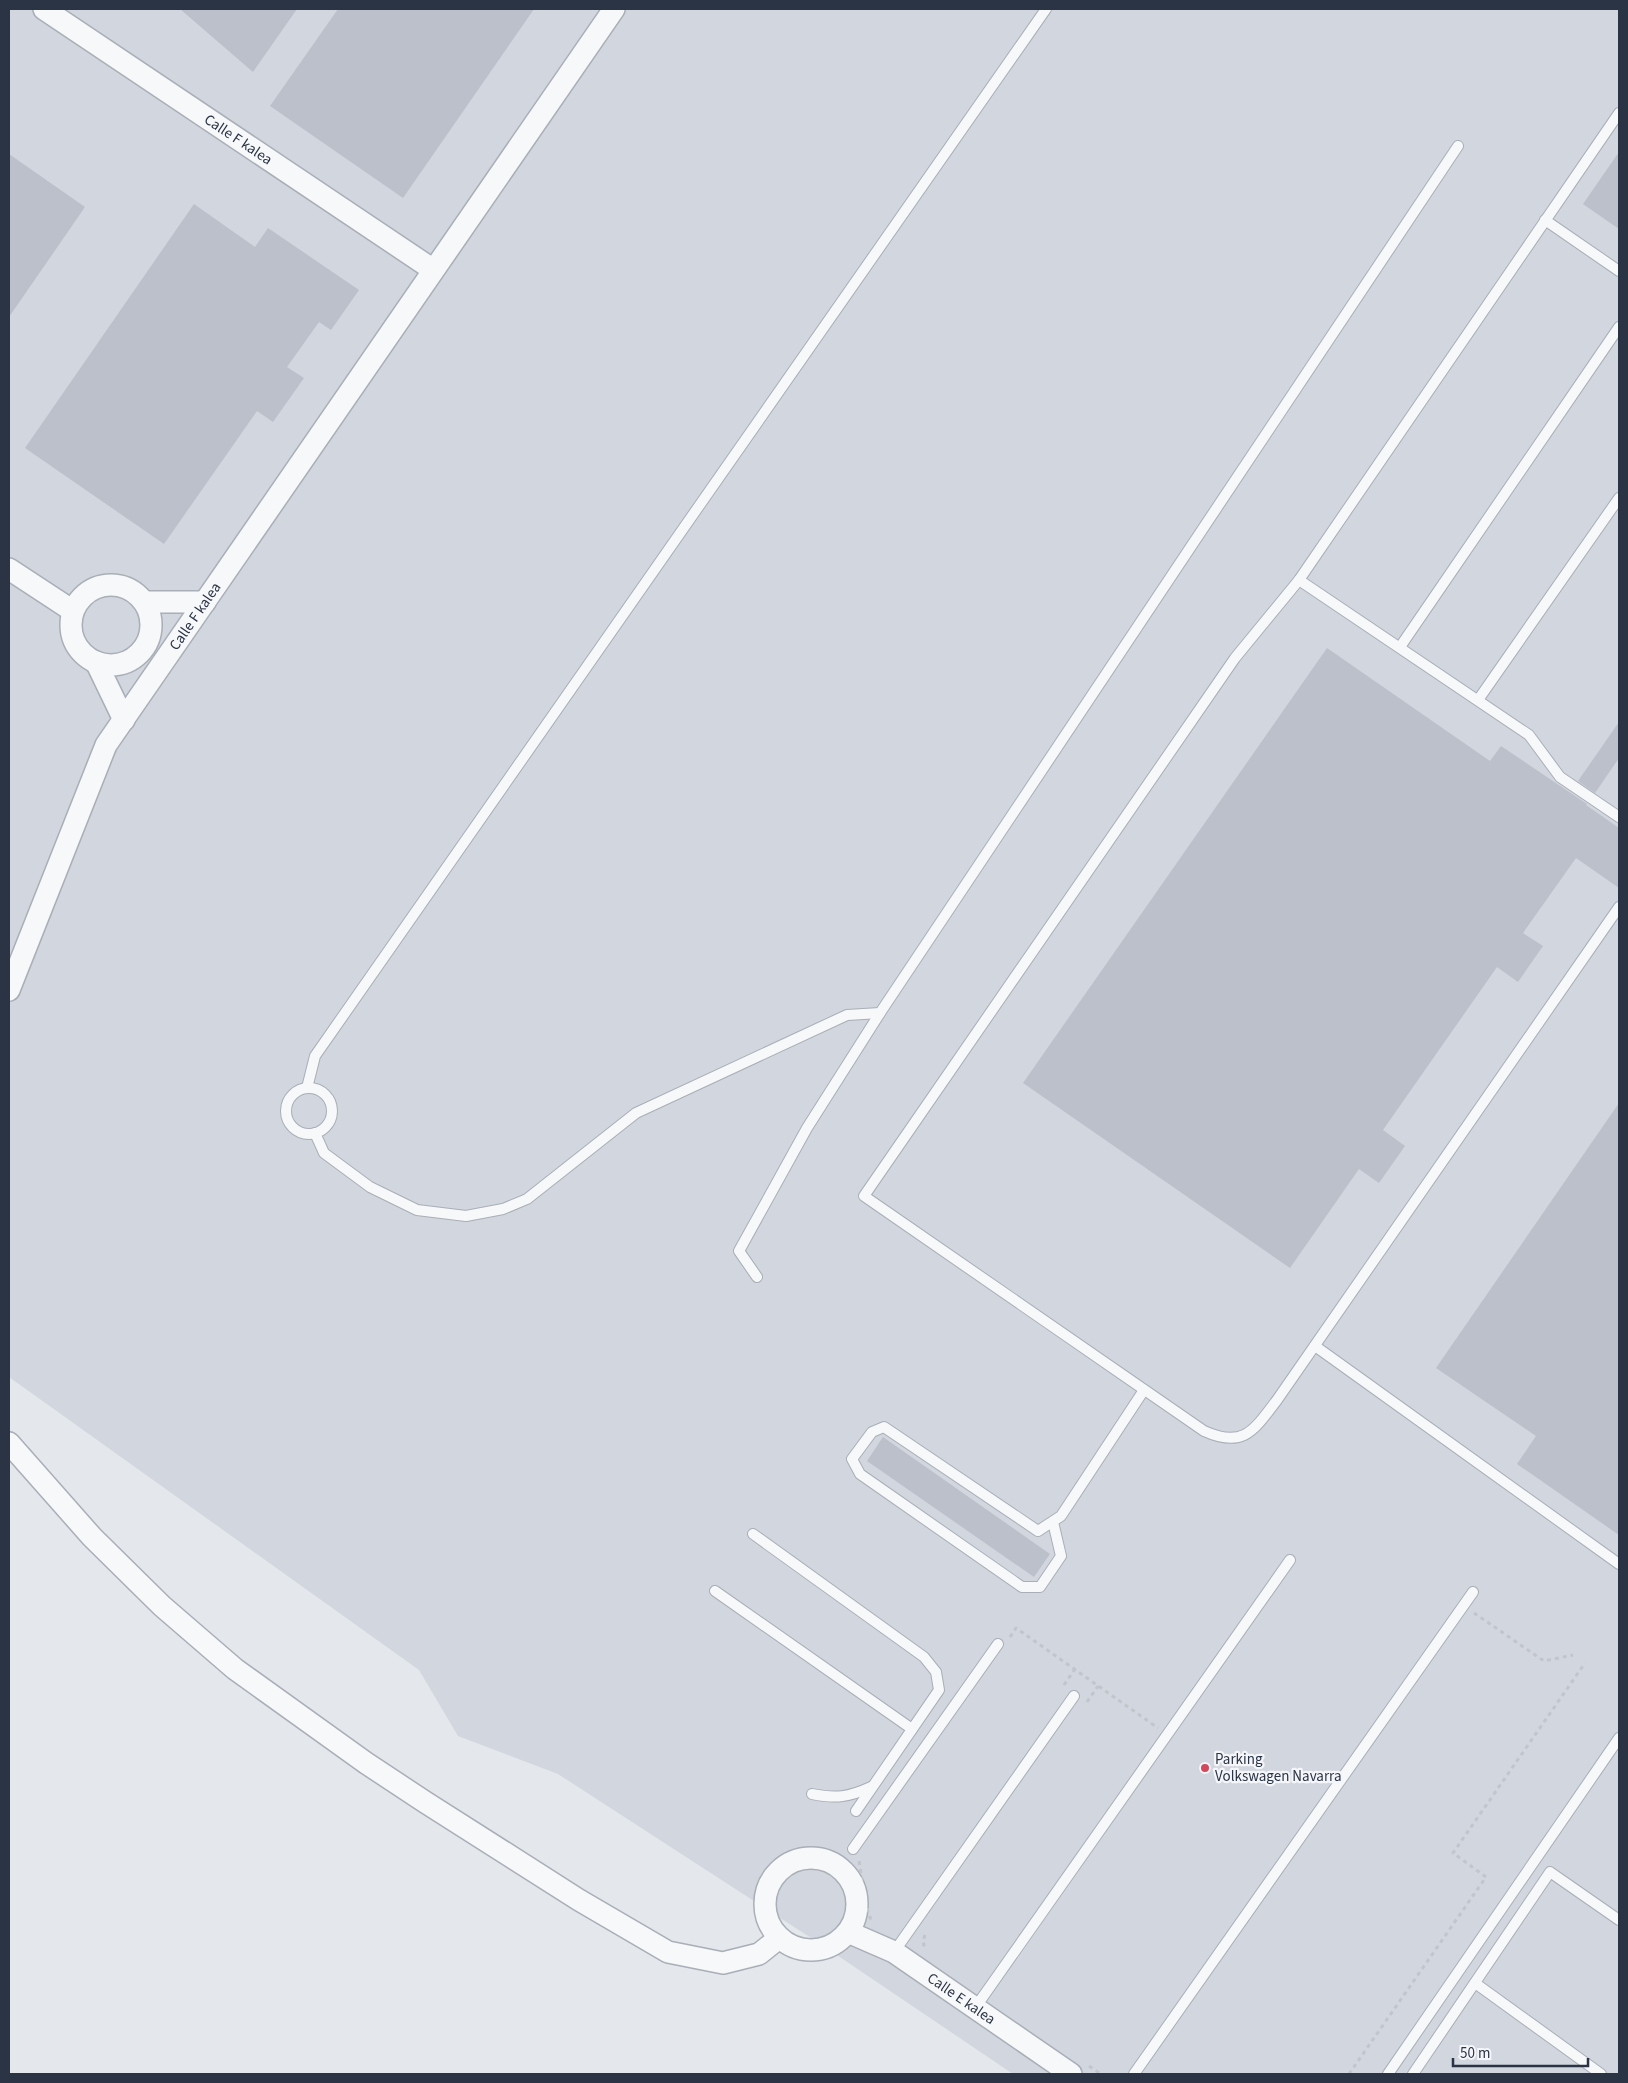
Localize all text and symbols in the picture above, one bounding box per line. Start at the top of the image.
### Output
street label: Calle F kalea [200,109,277,170]
street label: Calle F kalea [164,578,226,654]
place label: Parking Volkswagen Navarra [1215,1749,1342,1787]
marker: Parking Volkswagen Navarra [1199,1762,1211,1774]
street label: Calle E kalea [923,1967,1000,2029]
scale bar [1453,2036,1588,2068]
text: 50 m [1460,2043,1490,2064]

